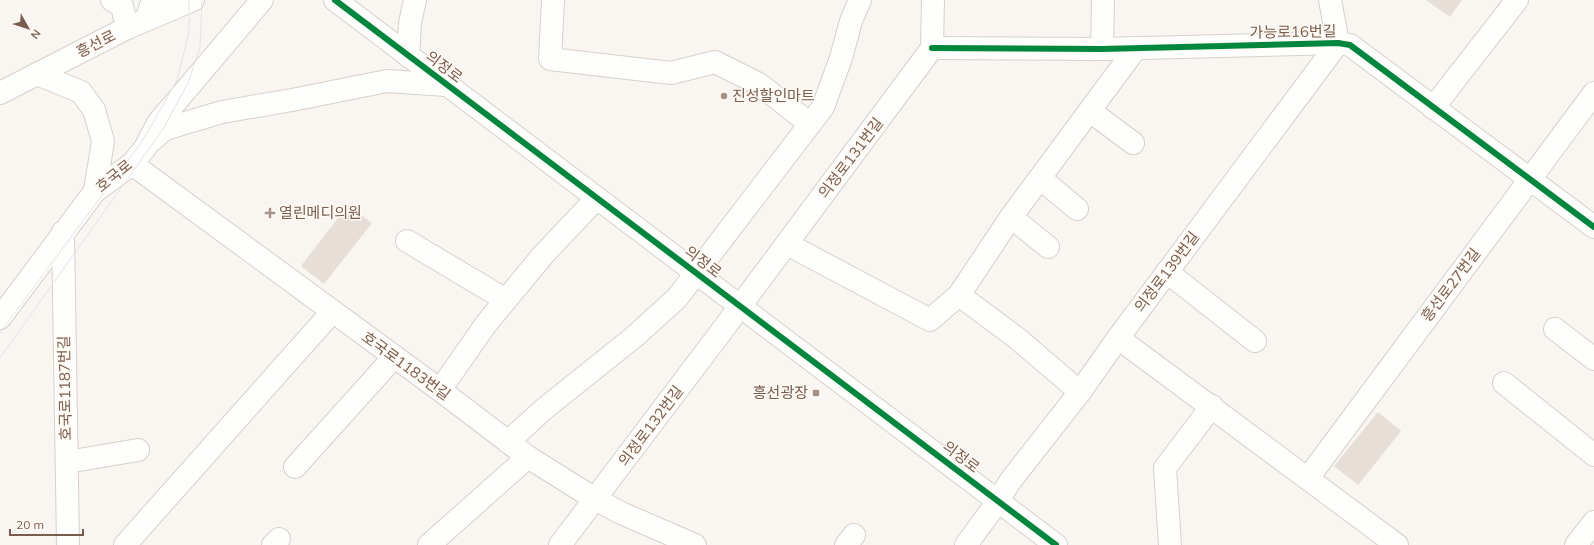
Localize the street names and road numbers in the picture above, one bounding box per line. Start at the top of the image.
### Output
street label: 가능로16번길 [1249,21,1337,42]
street label: 흥선로 [73,26,119,61]
street label: 의정로 [422,47,467,87]
street label: 의정로131번길 [814,114,887,202]
street label: 호국로 [92,155,136,196]
street label: 의정로139번길 [1130,228,1203,316]
street label: 의정로 [681,242,726,282]
street label: 흥선로27번길 [1417,244,1484,325]
street label: 호국로1183번길 [358,327,454,404]
street label: 호국로1187번길 [54,335,75,441]
street label: 의정로132번길 [614,382,687,470]
street label: 의정로 [939,437,984,477]

